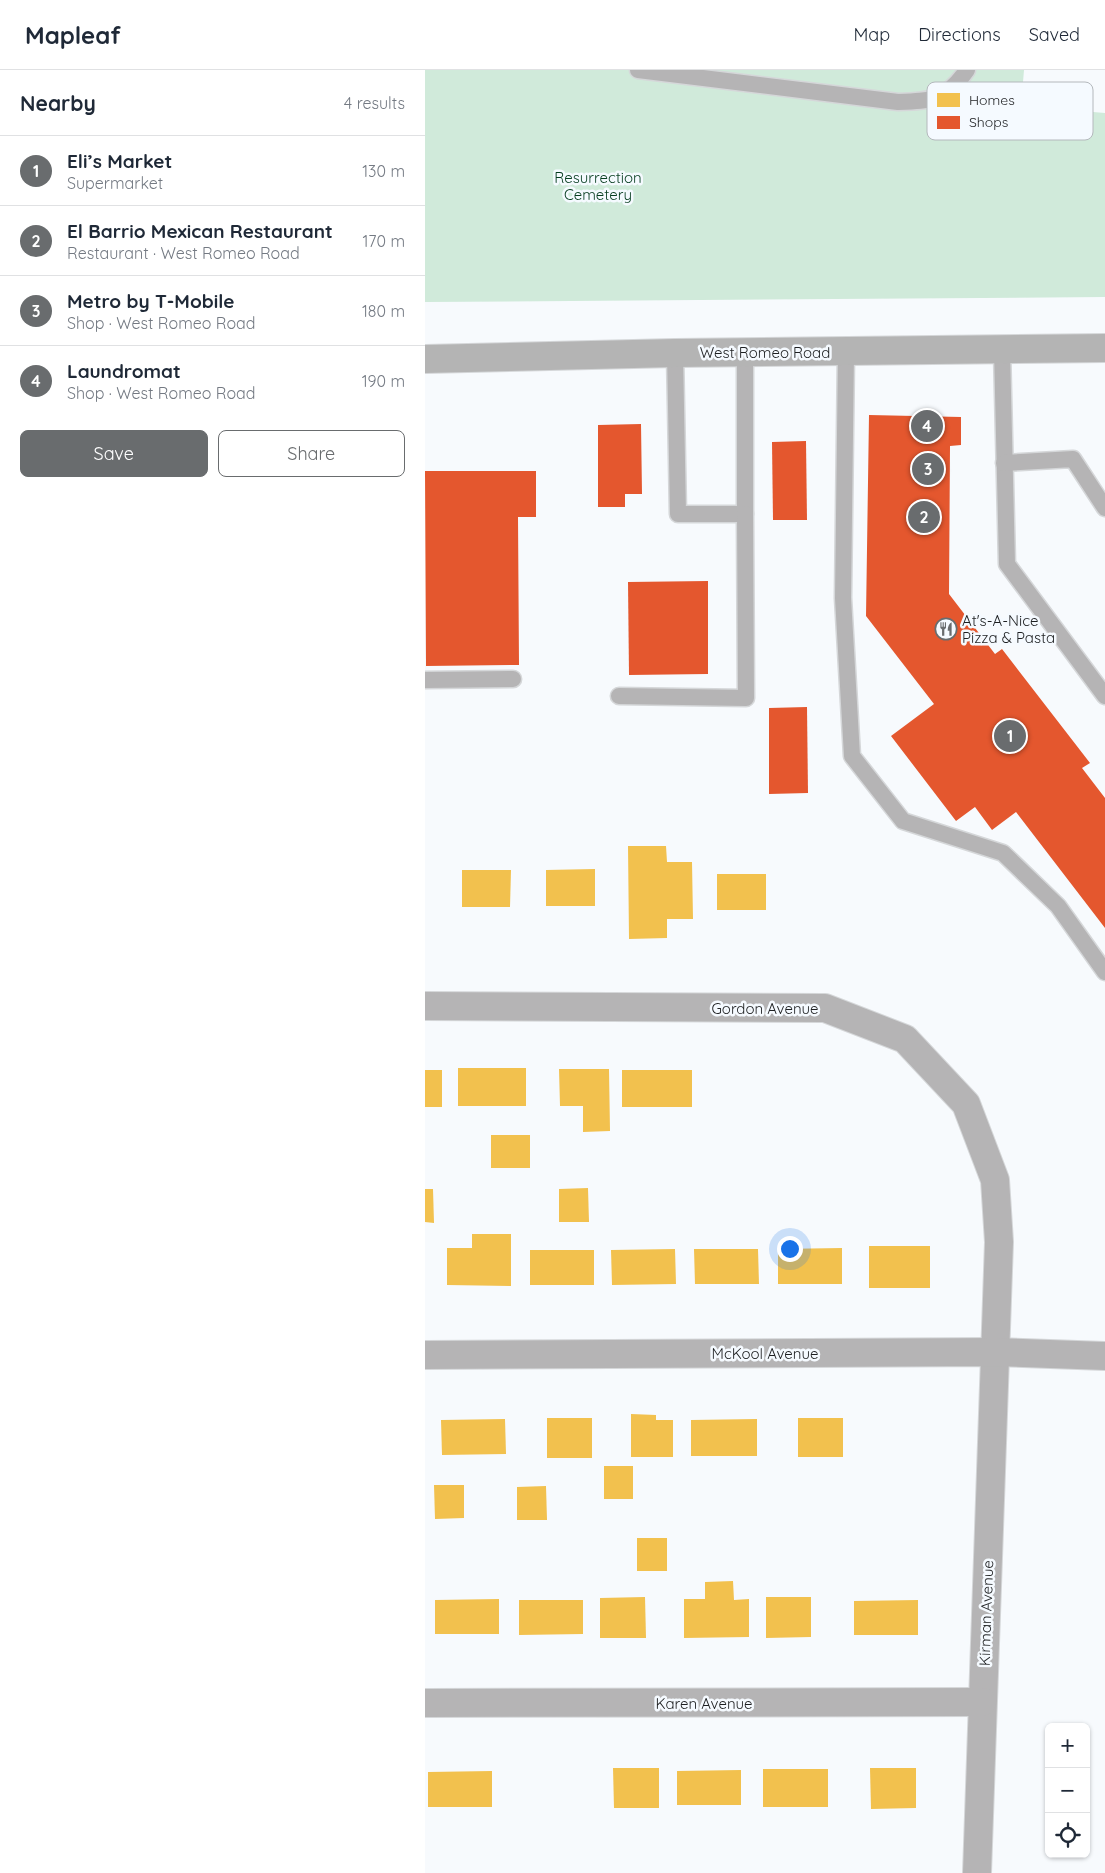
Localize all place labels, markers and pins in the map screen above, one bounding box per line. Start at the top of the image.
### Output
pin: 4 [911,407,943,445]
pin: 3 [912,450,944,488]
pin: 2 [908,498,940,536]
place label: At's-A-Nice Pizza & Pasta [962,611,1055,647]
restaurant icon: At's-A-Nice Pizza & Pasta [934,617,958,641]
pin: 1 [994,717,1026,755]

